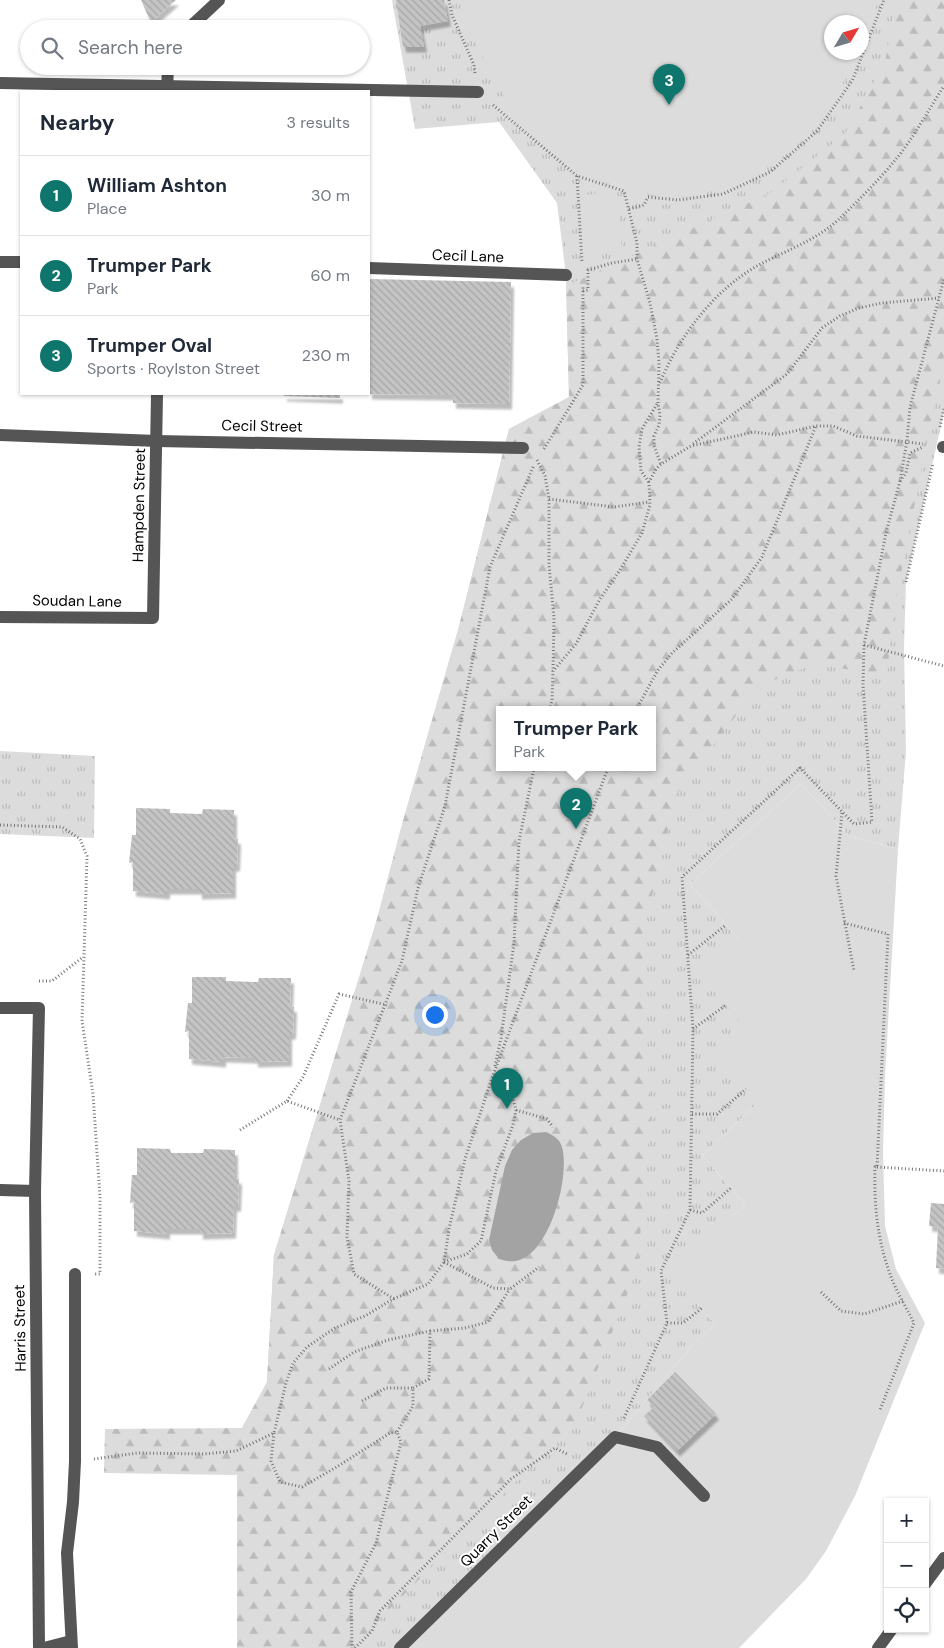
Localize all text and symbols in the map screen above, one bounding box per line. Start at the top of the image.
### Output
north arrow [824,15,869,60]
search box [20,20,370,75]
icon: search [38,34,66,62]
text: Search here [78,35,183,60]
pin: 3 [653,64,685,105]
text: Nearby [40,109,114,137]
text: 3 results [287,112,350,133]
text: William Ashton [87,173,227,198]
text: 1 [53,185,59,206]
text: 30 m [311,185,350,206]
text: Place [87,198,127,219]
street label: Cecil Lane [432,245,504,267]
text: Trumper Park [87,253,212,278]
text: 2 [51,265,61,286]
text: 60 m [310,265,350,286]
text: Park [87,278,119,299]
text: Trumper Oval [87,333,212,358]
text: 3 [51,345,61,366]
text: 230 m [302,345,350,366]
text: Sports · Roylston Street [87,358,260,379]
street label: Cecil Street [221,415,303,437]
street label: Hampden Street [128,448,150,562]
street label: Soudan Lane [32,590,122,612]
popup [496,706,656,771]
text: Trumper Park [514,716,638,741]
text: Park [514,741,545,762]
pin: 2 [560,788,592,829]
your location [422,1002,448,1028]
pin: 1 [491,1068,523,1109]
street label: Harris Street [9,1284,31,1372]
street label: Quarry Street [456,1491,536,1571]
map controls [884,1498,929,1633]
button: + [884,1498,929,1543]
button: − [884,1543,929,1588]
button: locate [884,1588,929,1633]

